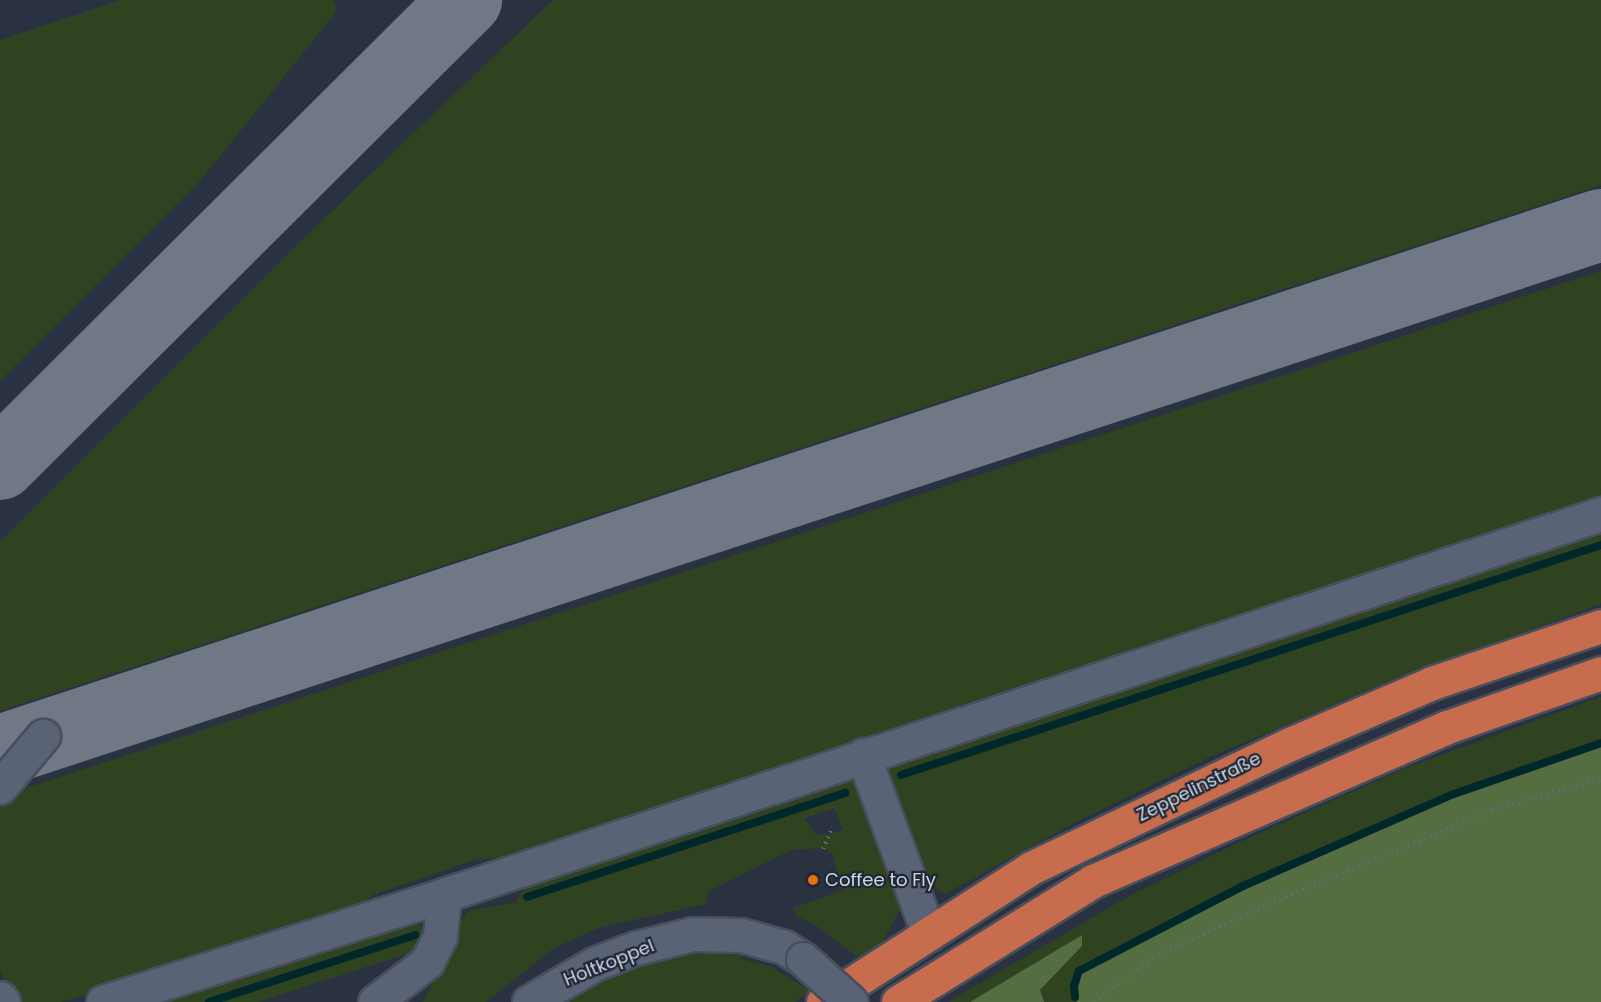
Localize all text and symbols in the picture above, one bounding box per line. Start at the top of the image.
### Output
street label: Zeppelinstraße [1134,748,1264,826]
place label: Coffee to Fly [825,869,936,891]
marker: Coffee to Fly [806,873,820,887]
street label: Holtkoppel [561,935,657,991]

